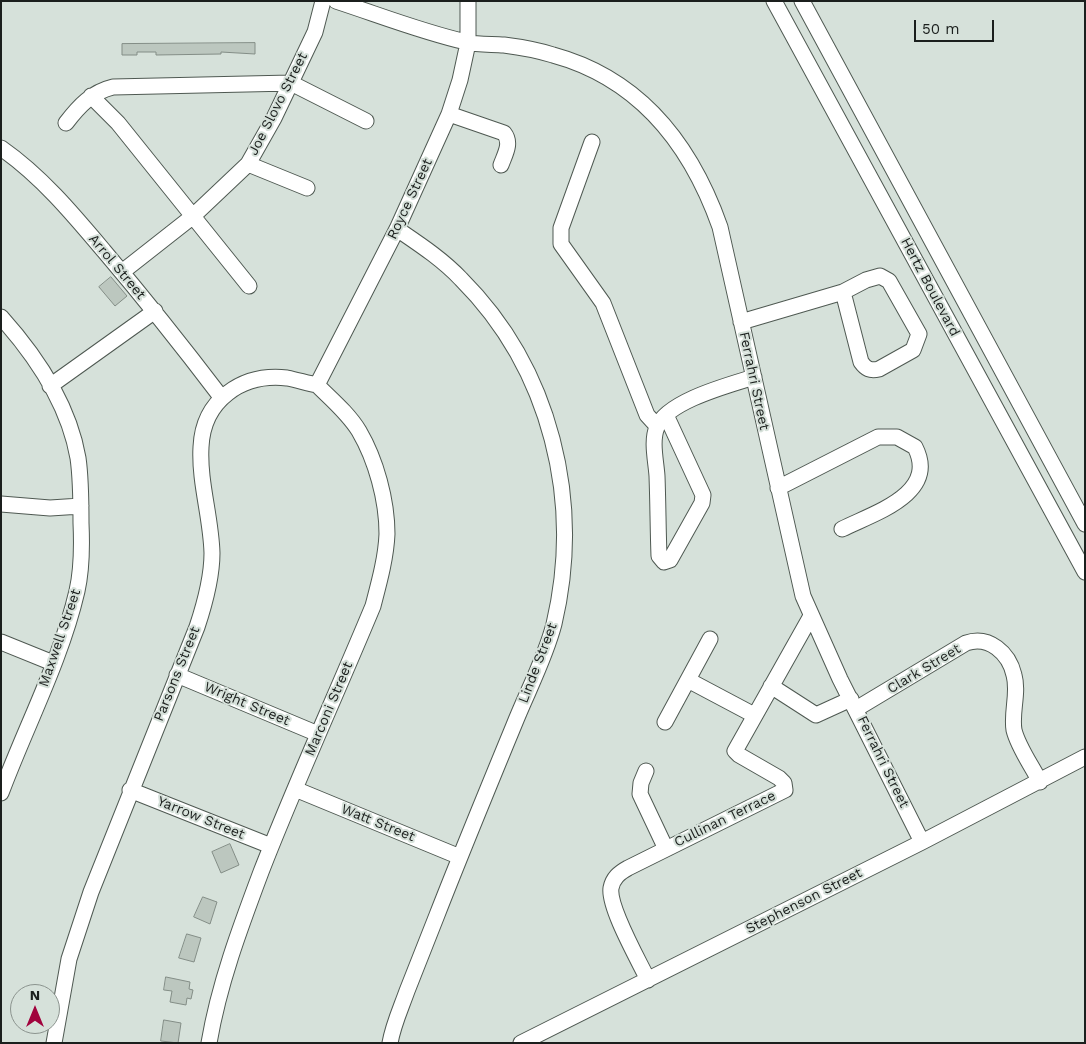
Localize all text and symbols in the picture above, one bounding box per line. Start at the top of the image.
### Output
scale bar [916,10,996,42]
text: 50 m [922,20,959,38]
street label: Joe Slovo Street [245,50,311,158]
street label: Royce Street [384,156,436,242]
street label: Arrol Street [85,231,149,303]
street label: Hertz Boulevard [897,235,963,339]
street label: Ferrahri Street [735,330,773,432]
street label: Maxwell Street [35,587,85,689]
street label: Linde Street [515,621,561,705]
street label: Parsons Street [150,624,204,724]
street label: Clark Street [884,641,964,697]
street label: Marconi Street [302,659,356,759]
street label: Wright Street [202,678,292,730]
street label: Ferrahri Street [854,713,912,811]
street label: Cullinan Terrace [672,787,778,851]
street label: Yarrow Street [155,793,247,843]
street label: Watt Street [339,801,417,845]
street label: Stephenson Street [743,864,865,938]
north arrow [10,984,60,1034]
text: N [30,987,40,1003]

